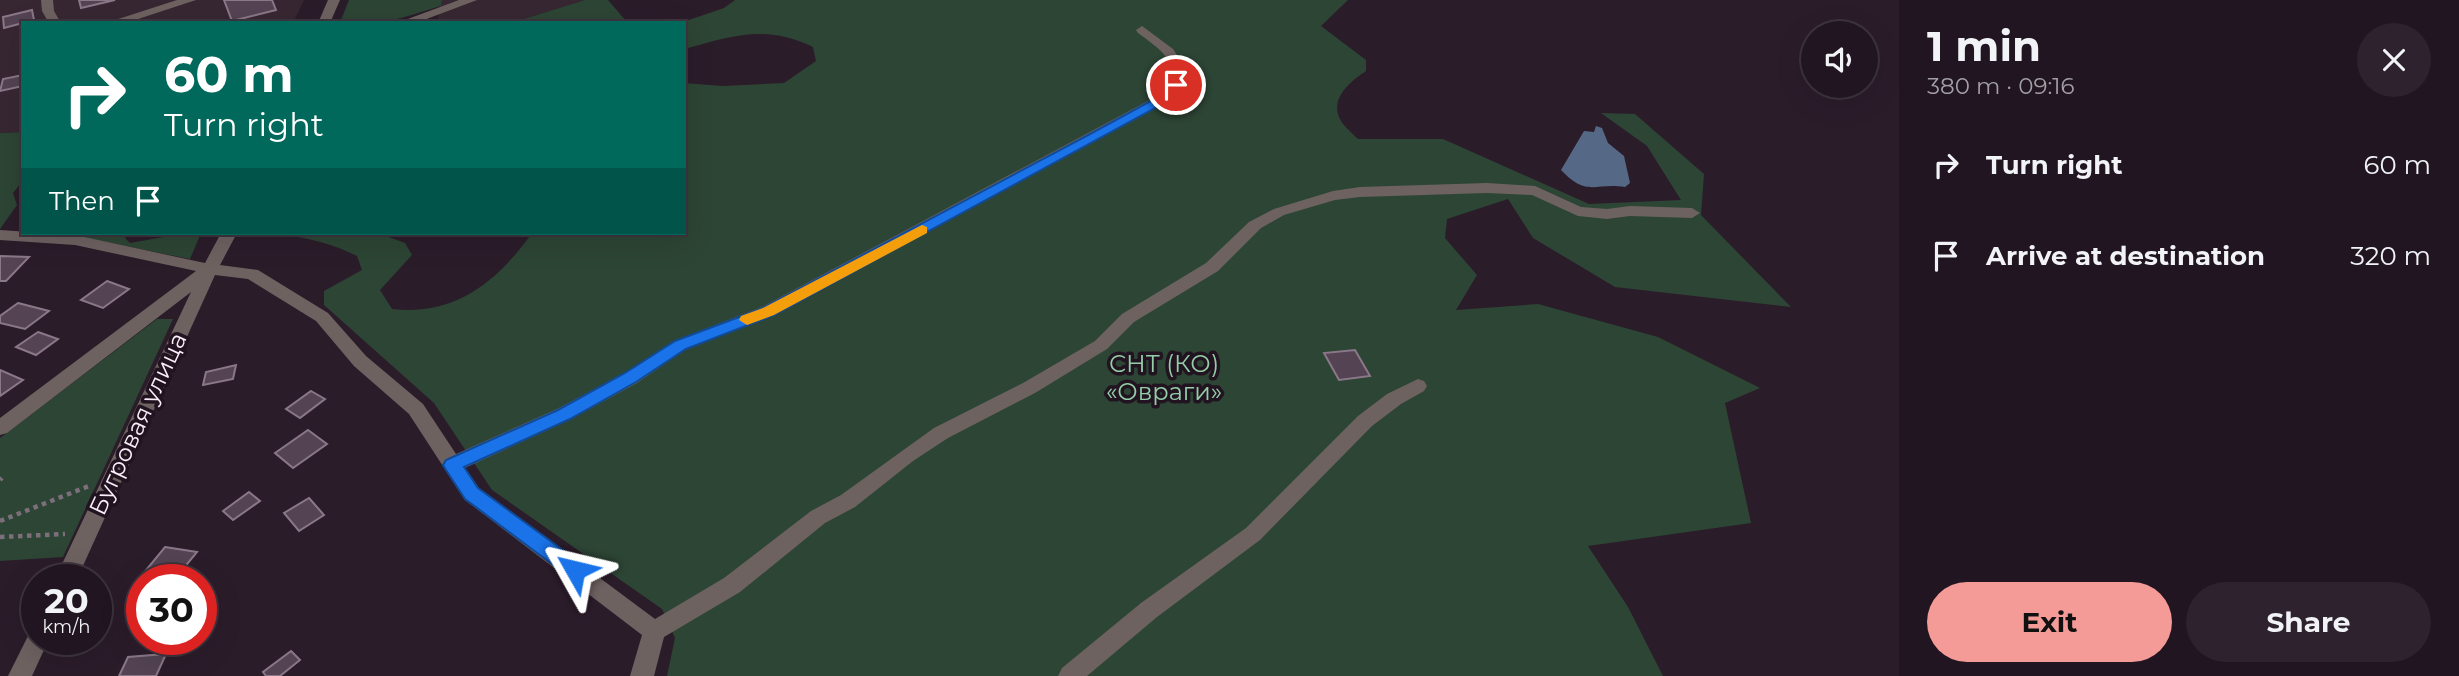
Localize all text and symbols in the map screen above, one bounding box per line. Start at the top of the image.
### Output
text: 1 min [1927,20,2041,72]
map controls [1801,21,1878,98]
button: sound [1801,21,1878,98]
button: close [2357,23,2431,97]
text: 60 m [164,45,294,104]
icon: right [49,49,140,140]
pin [1146,55,1206,115]
icon: arrive [1157,66,1195,104]
text: 380 m · 09:16 [1927,72,2075,100]
text: Turn right [164,105,324,144]
icon: right [1927,146,1965,184]
text: Turn right [1986,149,2122,181]
text: 60 m [2364,149,2431,181]
icon: arrive [129,182,167,220]
text: Then [49,185,115,217]
icon: arrive [1927,237,1965,275]
text: Arrive at destination [1986,240,2265,272]
text: 320 m [2350,240,2431,272]
street label: Бугровая улица [83,328,193,520]
park label: СНТ (КО) «Овраги» [1106,349,1222,406]
position arrow [538,533,612,607]
speed limit sign: 30 [126,564,217,655]
text: 20 [44,579,89,622]
button: Exit [1927,582,2172,662]
button: Share [2186,582,2431,662]
text: km/h [42,616,91,638]

